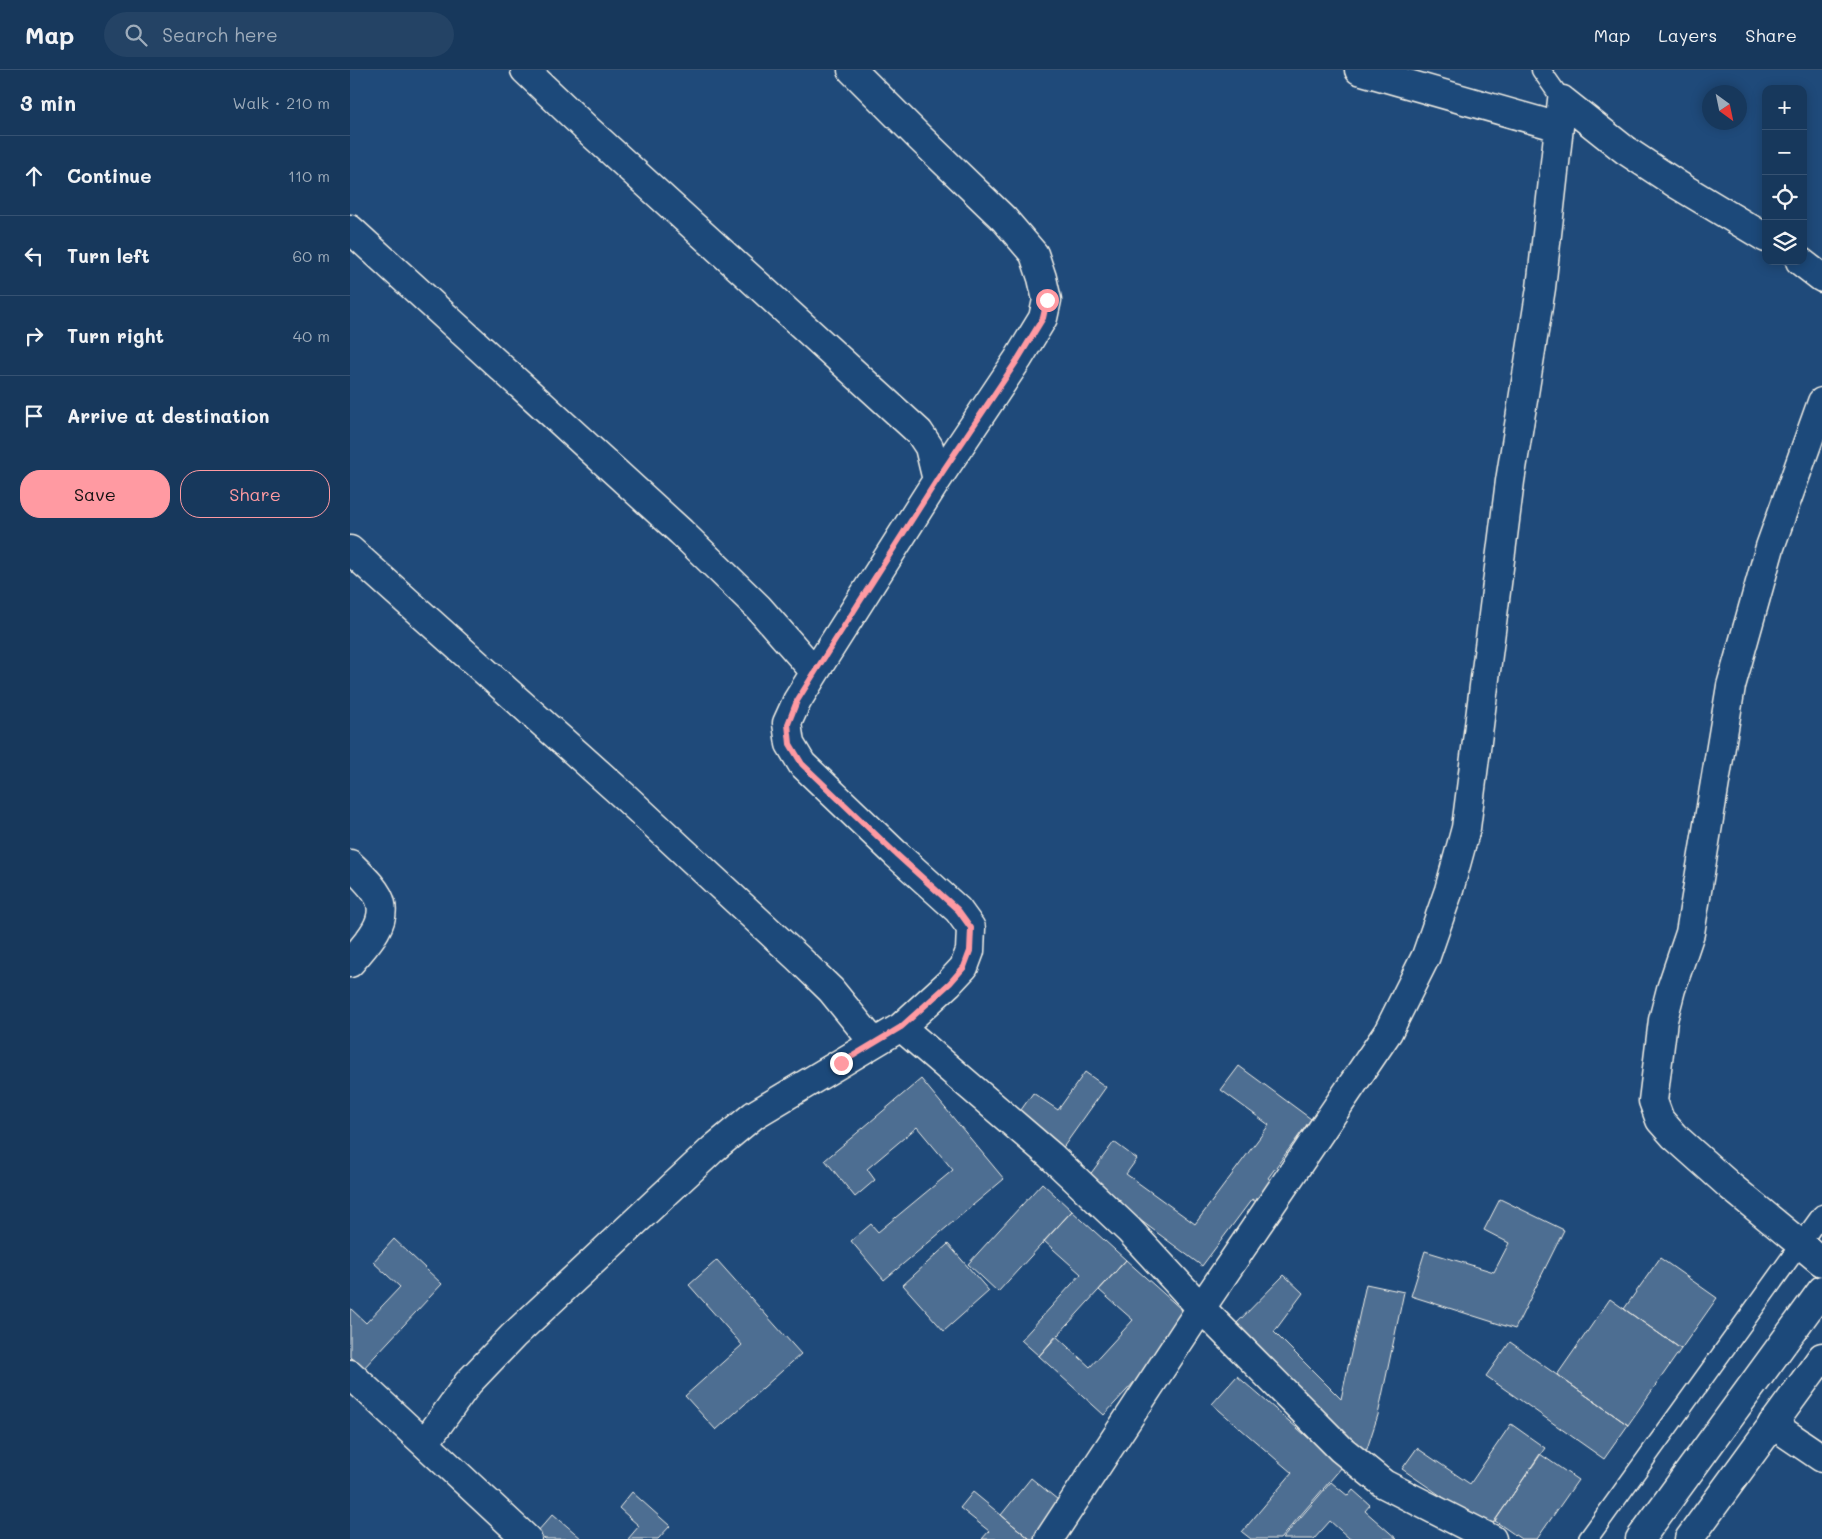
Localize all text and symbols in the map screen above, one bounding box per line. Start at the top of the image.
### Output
search box [104,12,454,57]
text: Map [25,19,74,50]
icon: search [122,21,150,49]
text: Search here [162,22,278,47]
text: Map [1594,23,1630,47]
text: Layers [1658,23,1717,47]
text: Share [1745,23,1797,47]
north arrow [1702,85,1747,130]
map controls [1762,85,1807,265]
button: + [1762,85,1807,130]
text: 3 min [20,89,76,116]
text: Walk · 210 m [232,92,330,113]
button: − [1762,130,1807,175]
icon: ahead [20,162,48,190]
text: Continue [67,163,152,188]
text: 110 m [288,165,330,186]
button: locate [1762,175,1807,220]
button: layers [1762,220,1807,265]
icon: left [20,242,48,270]
text: Turn left [67,243,150,268]
text: 60 m [293,245,330,266]
route start [1036,289,1059,312]
icon: right [20,322,48,350]
text: Turn right [67,323,164,348]
text: 40 m [293,325,330,346]
icon: arrive [20,402,48,430]
text: Arrive at destination [67,403,270,428]
button: Save [20,470,170,518]
button: Share [180,470,330,518]
route end [830,1052,853,1075]

